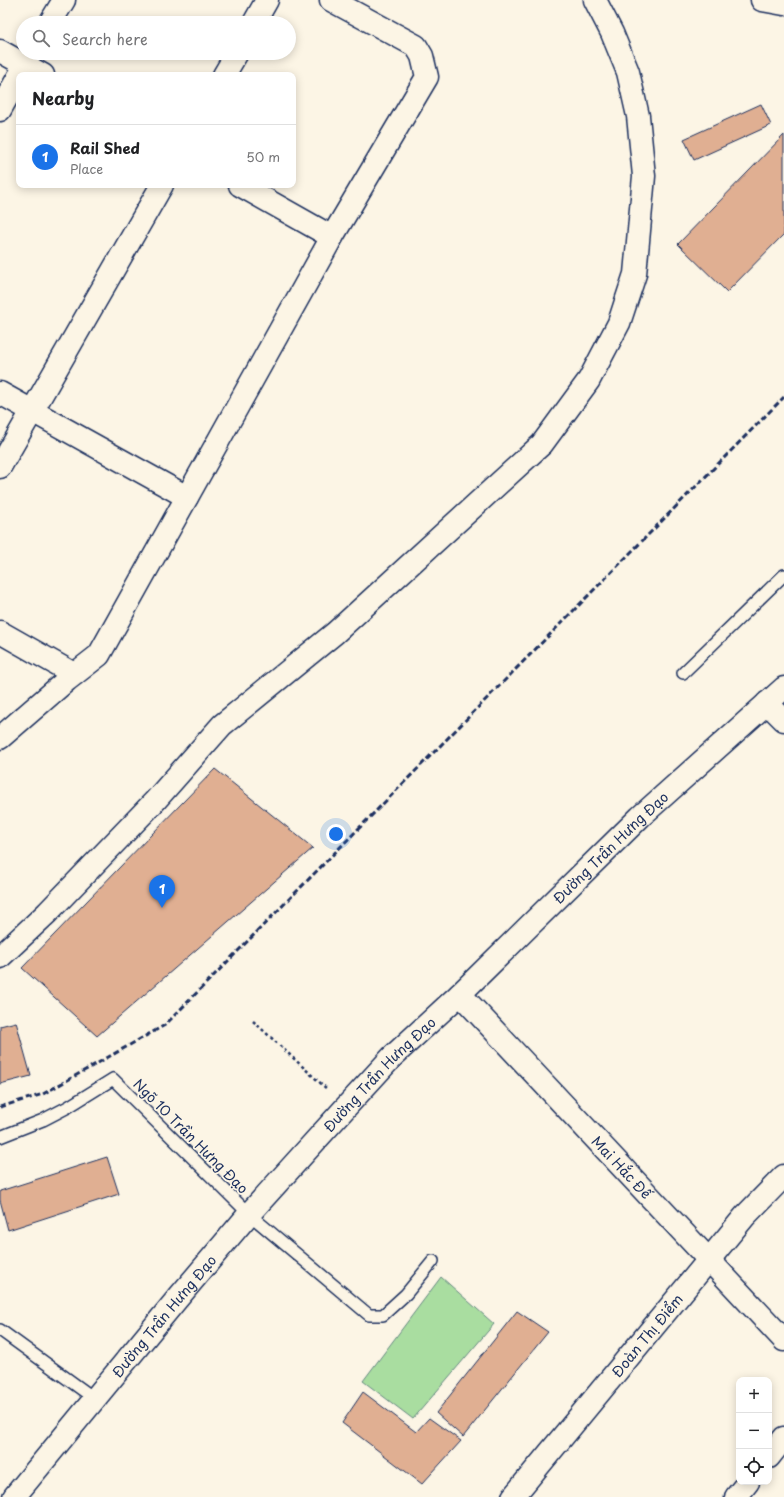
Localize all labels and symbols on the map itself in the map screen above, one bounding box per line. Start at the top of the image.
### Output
street label: Đường Trần Hưng Đạo [548,786,673,908]
your location [326,824,346,844]
pin: 1 [149,875,175,908]
street label: Đường Trần Hưng Đạo [318,1011,440,1136]
street label: Ngõ 10 Trần Hưng Đạo [129,1074,253,1198]
street label: Mai Hắc Đế [587,1131,658,1204]
street label: Đường Trần Hưng Đạo [106,1250,221,1382]
street label: Đoàn Thị Điểm [606,1289,687,1381]

